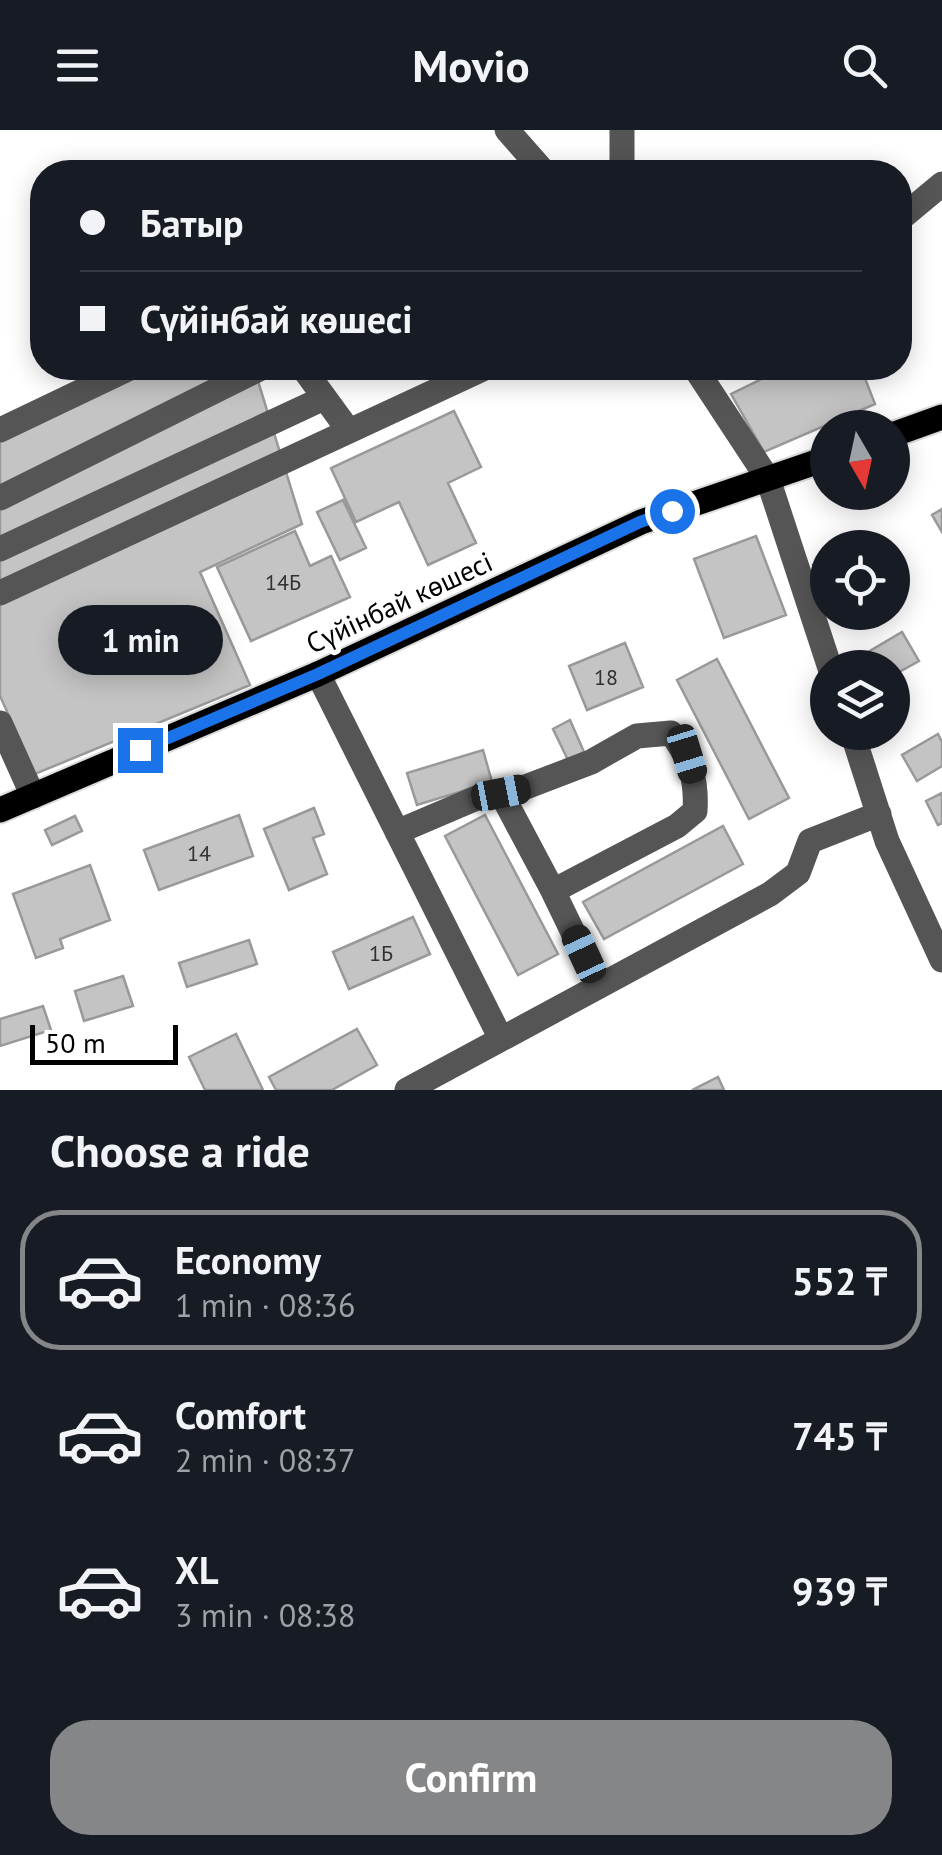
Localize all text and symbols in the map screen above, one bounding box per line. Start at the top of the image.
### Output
text: Movio [412,36,530,94]
icon: menu [50,38,105,93]
icon: search [837,38,892,93]
text: Батыр [140,198,244,247]
text: Сүйінбай көшесі [140,294,412,343]
north arrow [810,410,910,510]
map controls [810,410,910,750]
route start [650,489,695,534]
button: locate [810,530,910,630]
street label: Сүйінбай көшесі [300,543,498,661]
house number: 14Б [265,568,301,596]
callout: 1 min [58,605,222,675]
text: 1 min [101,619,180,661]
button: layers [810,650,910,750]
house number: 18 [594,663,618,691]
car [664,721,710,787]
route end [118,728,163,773]
car [469,773,533,813]
house number: 14 [187,839,211,867]
car [558,920,610,988]
house number: 1Б [369,939,393,967]
scale bar [30,1020,178,1064]
text: 50 m [45,1024,106,1061]
text: Choose a ride [50,1121,310,1179]
icon: car [55,1235,145,1325]
text: Economy [175,1235,321,1284]
text: 552 ₸ [792,1256,887,1305]
text: 1 min · 08:36 [175,1284,355,1326]
icon: car [55,1390,145,1480]
text: Comfort [175,1390,306,1439]
text: 745 ₸ [792,1411,887,1460]
text: 2 min · 08:37 [175,1439,355,1481]
icon: car [55,1545,145,1635]
text: XL [175,1545,219,1594]
text: 939 ₸ [792,1566,887,1615]
text: 3 min · 08:38 [175,1594,355,1636]
button: Confirm [50,1720,892,1835]

